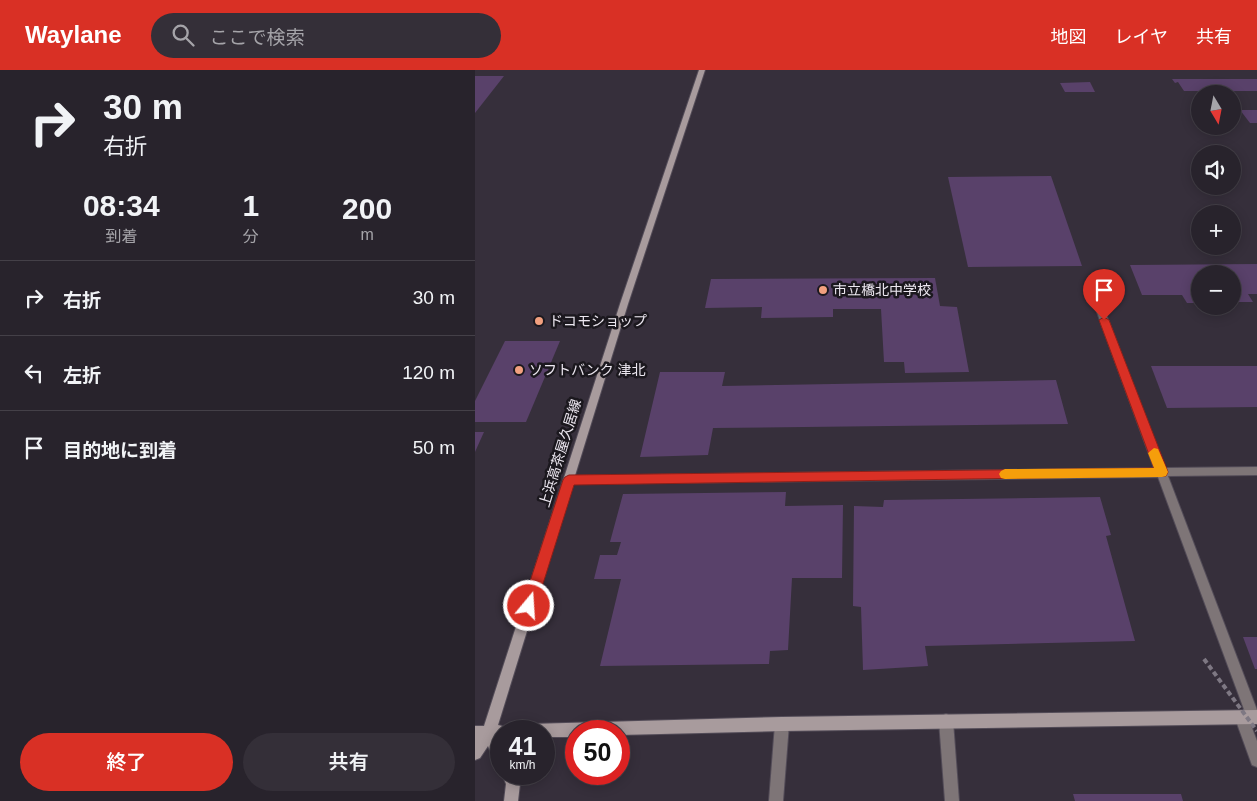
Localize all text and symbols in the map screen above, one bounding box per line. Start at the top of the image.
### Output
search box [151,13,501,58]
text: Waylane [25,21,121,48]
icon: search [169,21,197,49]
text: ここで検索 [209,27,305,48]
text: 地図 [1051,27,1087,47]
text: レイヤ [1115,27,1168,47]
text: 共有 [1196,27,1232,47]
north arrow [1191,85,1241,135]
map controls [1191,85,1241,315]
text: 30 m [103,87,183,126]
icon: right [20,90,85,155]
text: 右折 [103,134,147,159]
button: sound [1191,145,1241,195]
text: 08:34 [83,189,160,222]
text: 1 [242,189,259,222]
text: 200 [342,192,392,225]
button: + [1191,205,1241,255]
text: m [360,226,374,243]
text: 到着 [105,228,137,245]
text: 分 [243,228,259,245]
button: − [1191,265,1241,315]
pin [1083,269,1125,320]
icon: arrive [1090,276,1118,304]
place label: 市立橋北中学校 [833,282,931,298]
icon: right [20,284,48,312]
marker: 市立橋北中学校 [817,284,829,296]
text: 30 m [413,287,455,308]
text: 右折 [63,290,101,311]
place label: ドコモショップ [549,313,647,329]
marker: ドコモショップ [533,315,545,327]
icon: left [20,359,48,387]
text: 120 m [402,362,455,383]
place label: ソフトバンク 津北 [529,362,646,378]
marker: ソフトバンク 津北 [513,364,525,376]
text: 左折 [63,365,101,386]
street label: 上浜高茶屋久居線 [536,397,584,509]
icon: arrive [20,434,48,462]
text: 50 m [413,437,455,458]
text: 目的地に到着 [63,440,177,461]
position arrow [502,579,554,631]
speed limit sign: 50 [565,720,630,785]
text: 41 [509,732,536,760]
button: 終了 [20,733,233,791]
button: 共有 [243,733,455,791]
text: km/h [509,758,536,772]

